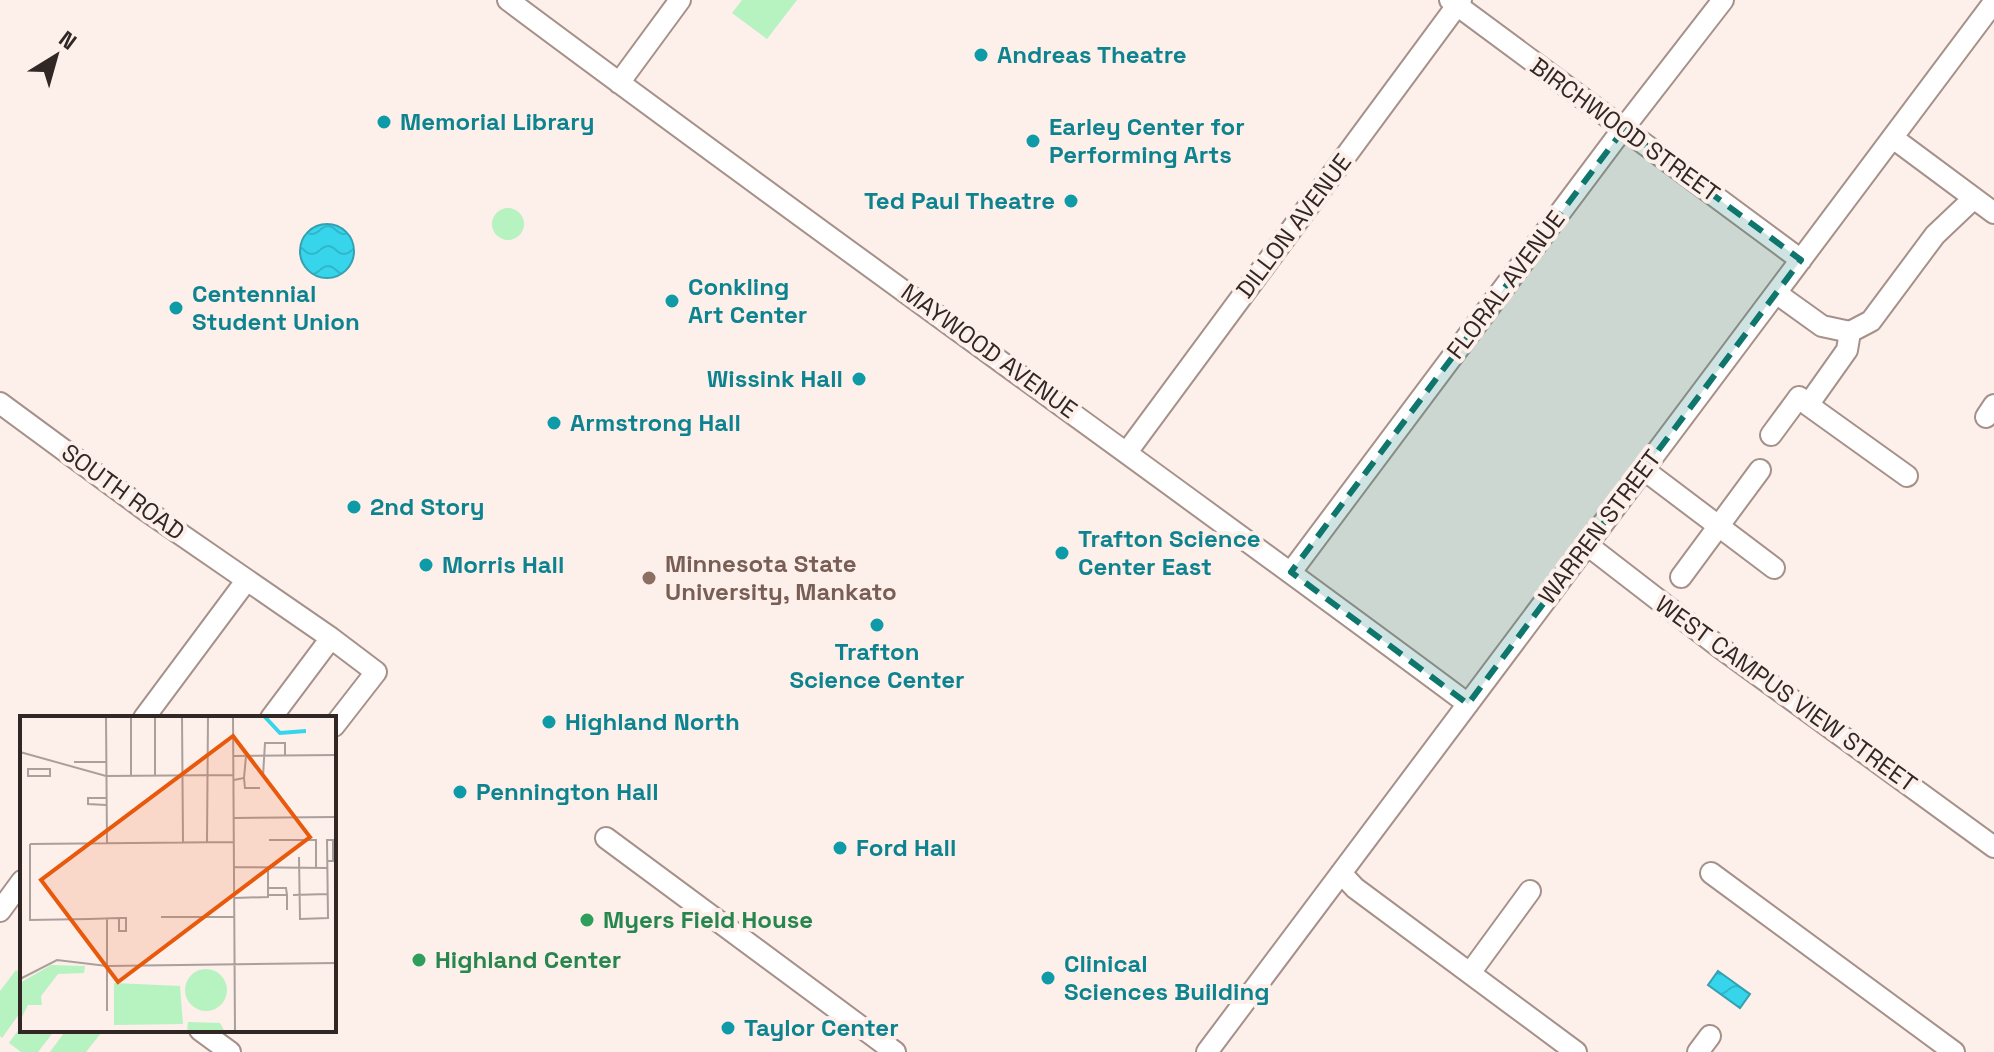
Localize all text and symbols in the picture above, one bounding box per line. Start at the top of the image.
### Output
north arrow [16,16,96,96]
text: N [54,24,82,56]
place label: Andreas Theatre [997,39,1187,70]
marker: Andreas Theatre [972,46,990,64]
street label: BIRCHWOOD STREET [1524,50,1726,209]
place label: Memorial Library [400,106,595,137]
place label: Earley Center for Performing Arts [1049,111,1245,170]
marker: Memorial Library [375,113,393,131]
marker: Earley Center for Performing Arts [1024,132,1042,150]
street label: DILLON AVENUE [1229,147,1358,304]
place label: Ted Paul Theatre [864,185,1055,216]
marker: Ted Paul Theatre [1062,192,1080,210]
street label: FLORAL AVENUE [1440,204,1572,365]
place label: Conkling Art Center [688,271,807,330]
street label: MAYWOOD AVENUE [895,276,1084,425]
place label: Centennial Student Union [192,278,360,337]
marker: Conkling Art Center [663,292,681,310]
marker: Centennial Student Union [167,299,185,317]
place label: Wissink Hall [707,363,843,394]
marker: Wissink Hall [850,370,868,388]
place label: Armstrong Hall [570,407,741,438]
marker: Armstrong Hall [545,414,563,432]
street label: SOUTH ROAD [56,437,191,547]
street label: WARREN STREET [1531,443,1668,610]
place label: 2nd Story [370,491,484,522]
marker: 2nd Story [345,498,363,516]
place label: Trafton Science Center East [1078,523,1261,582]
marker: Trafton Science Center East [1053,544,1071,562]
place label: Minnesota State University, Mankato [665,548,897,607]
place label: Morris Hall [442,549,564,580]
marker: Morris Hall [417,556,435,574]
marker: Minnesota State University, Mankato [640,569,658,587]
street label: WEST CAMPUS VIEW STREET [1649,588,1923,799]
marker: Trafton Science Center [868,616,886,634]
place label: Trafton Science Center [789,636,965,695]
place label: Highland North [565,706,740,737]
marker: Highland North [540,713,558,731]
inset map [20,716,336,1032]
place label: Pennington Hall [476,776,659,807]
marker: Pennington Hall [451,783,469,801]
place label: Ford Hall [856,832,956,863]
marker: Ford Hall [831,839,849,857]
place label: Myers Field House [603,904,813,935]
marker: Myers Field House [578,911,596,929]
place label: Highland Center [435,944,621,975]
place label: Clinical Sciences Building [1064,948,1270,1007]
marker: Highland Center [410,951,428,969]
marker: Clinical Sciences Building [1039,969,1057,987]
place label: Taylor Center [744,1012,899,1043]
marker: Taylor Center [719,1019,737,1037]

